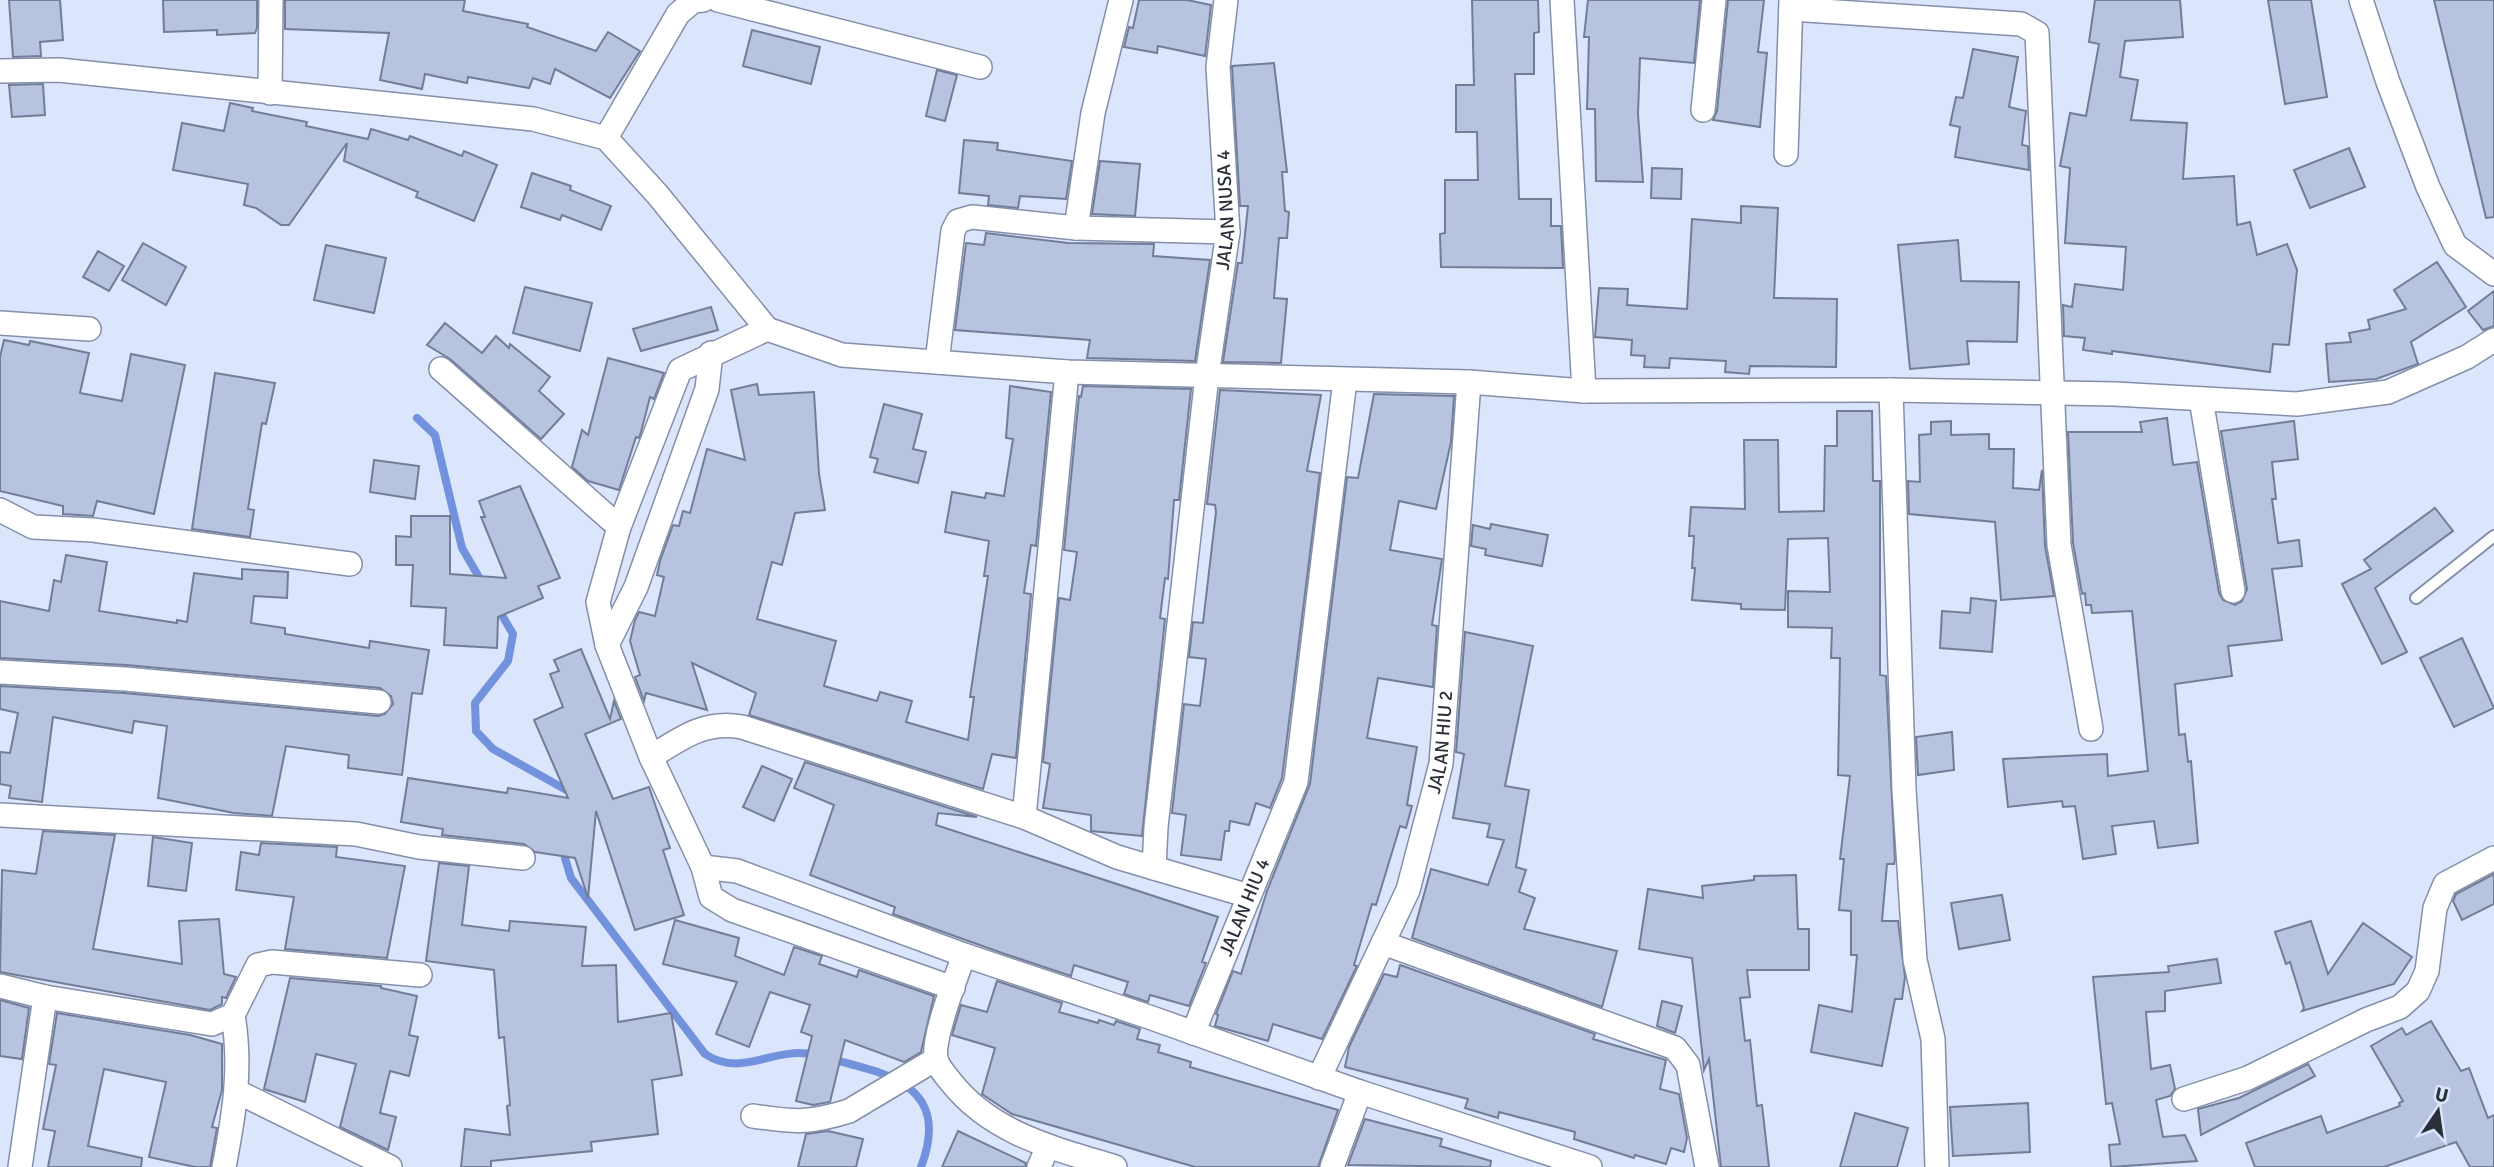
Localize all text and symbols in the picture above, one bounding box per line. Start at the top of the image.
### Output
street label: JALAN NUSA 4 [1211,149,1240,272]
street label: JALAN HIU 2 [1422,690,1458,796]
street label: JALAN HIU 4 [1214,855,1275,960]
north arrow [2403,1076,2473,1146]
text: U [2433,1082,2451,1109]

